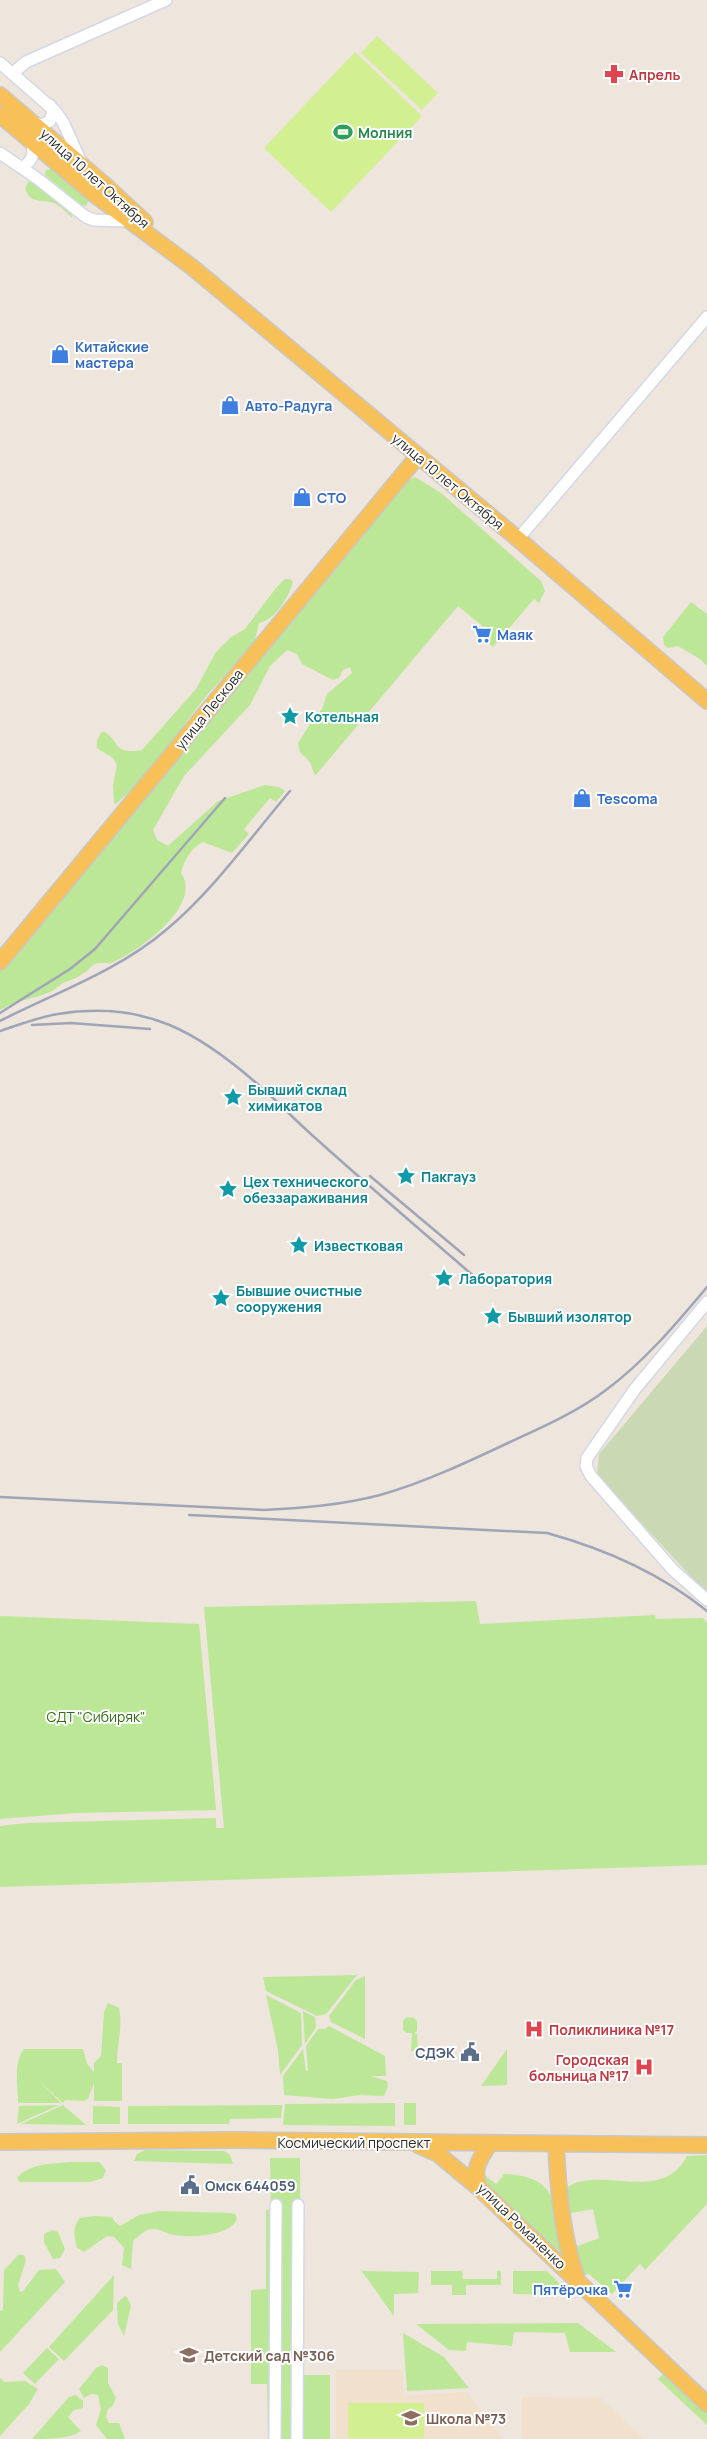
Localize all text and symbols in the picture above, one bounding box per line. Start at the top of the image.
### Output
pharmacy icon: Апрель [603,63,625,85]
place label: Апрель [629,65,680,84]
sports icon: Молния [332,121,354,143]
place label: Молния [358,123,413,142]
street label: улица 10 лет Октября [36,124,154,232]
place label: Китайские мастера [75,337,149,372]
shop icon: Китайские мастера [49,343,71,365]
shop icon: Авто-Радуга [219,394,241,416]
place label: Авто-Радуга [245,396,332,415]
street label: улица 10 лет Октября [388,428,508,534]
shop icon: СТО [291,486,313,508]
place label: СТО [317,488,347,507]
supermarket icon: Маяк [471,623,493,645]
place label: Маяк [497,625,533,644]
street label: улица Лескова [171,665,247,753]
place icon: Котельная [279,705,301,727]
place label: Котельная [305,707,379,726]
shop icon: Tescoma [571,787,593,809]
place label: Tescoma [597,789,658,808]
place label: Бывший склад химикатов [248,1080,347,1115]
place icon: Бывший склад химикатов [222,1086,244,1108]
place icon: Пакгауз [395,1165,417,1187]
place label: Пакгауз [421,1167,476,1186]
place label: Цех технического обеззараживания [243,1172,369,1207]
place icon: Цех технического обеззараживания [217,1178,239,1200]
place icon: Известковая [288,1234,310,1256]
place label: Известковая [314,1236,403,1255]
place icon: Лаборатория [433,1267,455,1289]
place label: Лаборатория [459,1269,552,1288]
place label: Бывшие очистные сооружения [236,1281,362,1316]
place icon: Бывшие очистные сооружения [210,1287,232,1309]
place icon: Бывший изолятор [482,1305,504,1327]
place label: Бывший изолятор [508,1307,632,1326]
park label: СДТ "Сибиряк" [47,1707,145,1726]
hospital icon: Поликлиника №17 [523,2018,545,2040]
place label: Поликлиника №17 [549,2020,674,2039]
public building icon: СДЭК [459,2041,481,2063]
place label: СДЭК [415,2043,456,2062]
place label: Городская больница №17 [529,2050,629,2085]
hospital icon: Городская больница №17 [633,2056,655,2078]
street label: Космический проспект [277,2133,431,2152]
public building icon: Омск 644059 [179,2174,201,2196]
place label: Омск 644059 [205,2176,296,2195]
street label: улица Романенко [474,2179,570,2273]
supermarket icon: Пятёрочка [612,2278,634,2300]
place label: Пятёрочка [533,2280,608,2299]
school or university icon: Детский сад №306 [178,2344,200,2366]
place label: Детский сад №306 [204,2346,335,2365]
school or university icon: Школа №73 [400,2407,422,2429]
place label: Школа №73 [426,2409,506,2428]

